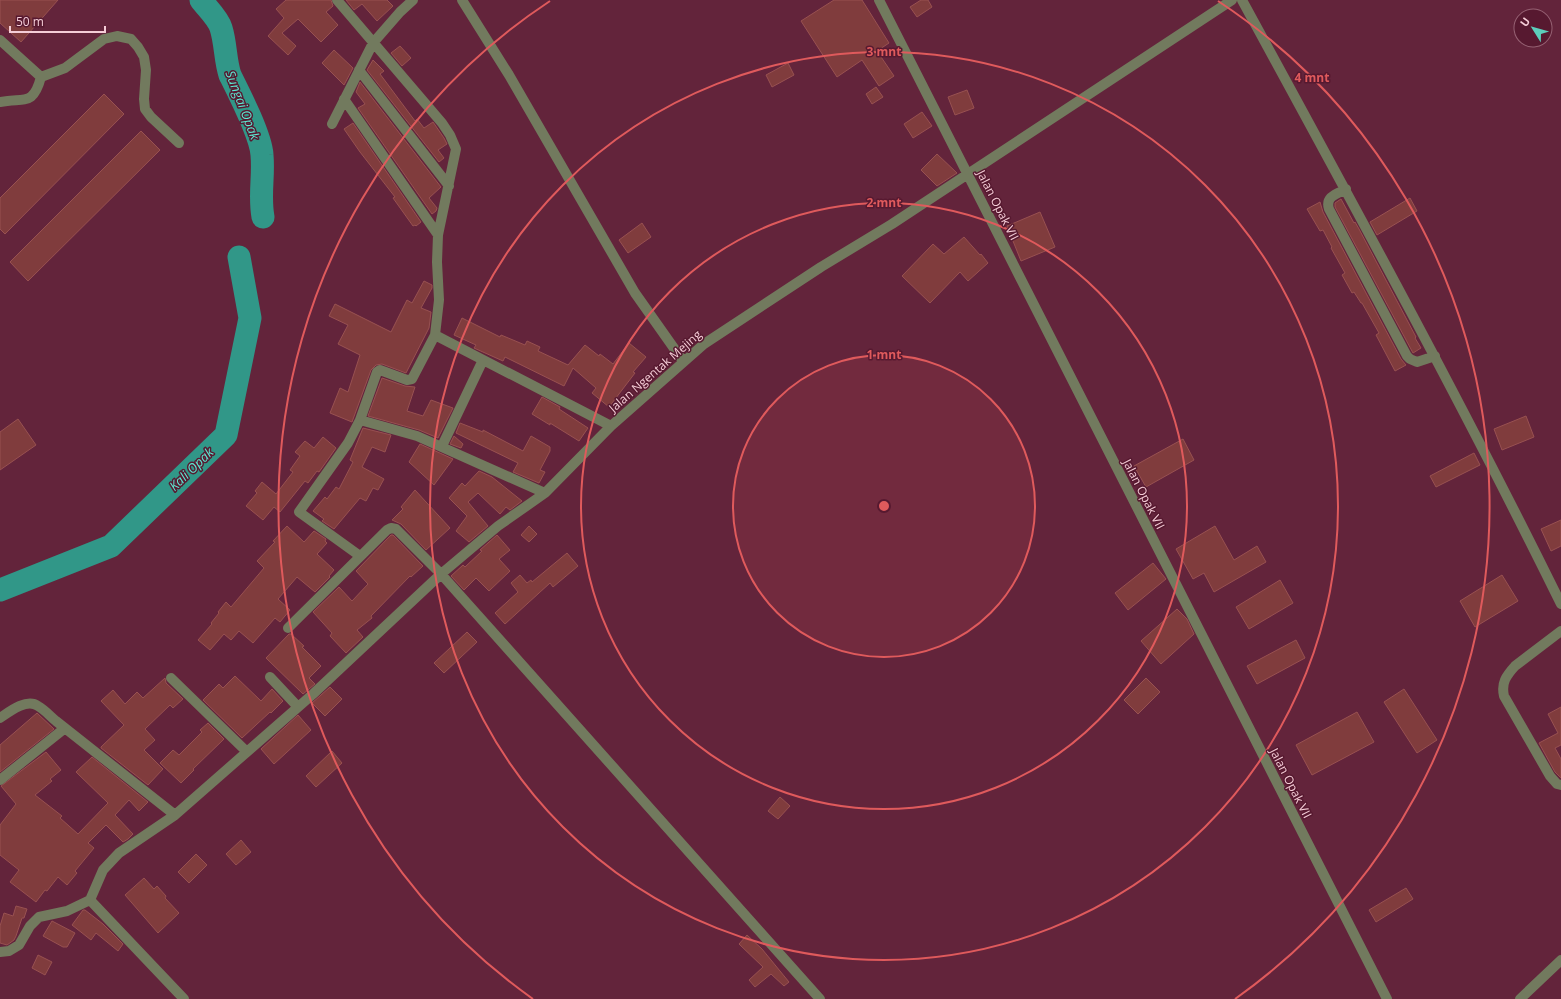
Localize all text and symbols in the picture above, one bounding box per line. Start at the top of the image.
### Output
scale bar [10,8,105,34]
north arrow [1513,8,1553,48]
text: 50 m [16,13,44,30]
text: U [1516,14,1533,30]
text: 3 mnt [867,43,901,60]
water label: Sungai Opak [222,68,265,143]
text: 4 mnt [1295,69,1329,86]
street label: Jalan Opak VII [973,166,1023,243]
text: 2 mnt [867,194,901,211]
street label: Jalan Ngentak Mejing [604,326,705,417]
text: 1 mnt [867,346,901,363]
water label: Kali Opak [165,443,218,495]
street label: Jalan Opak VII [1119,455,1169,532]
centre of rings [877,499,891,513]
street label: Jalan Opak VII [1266,744,1316,821]

